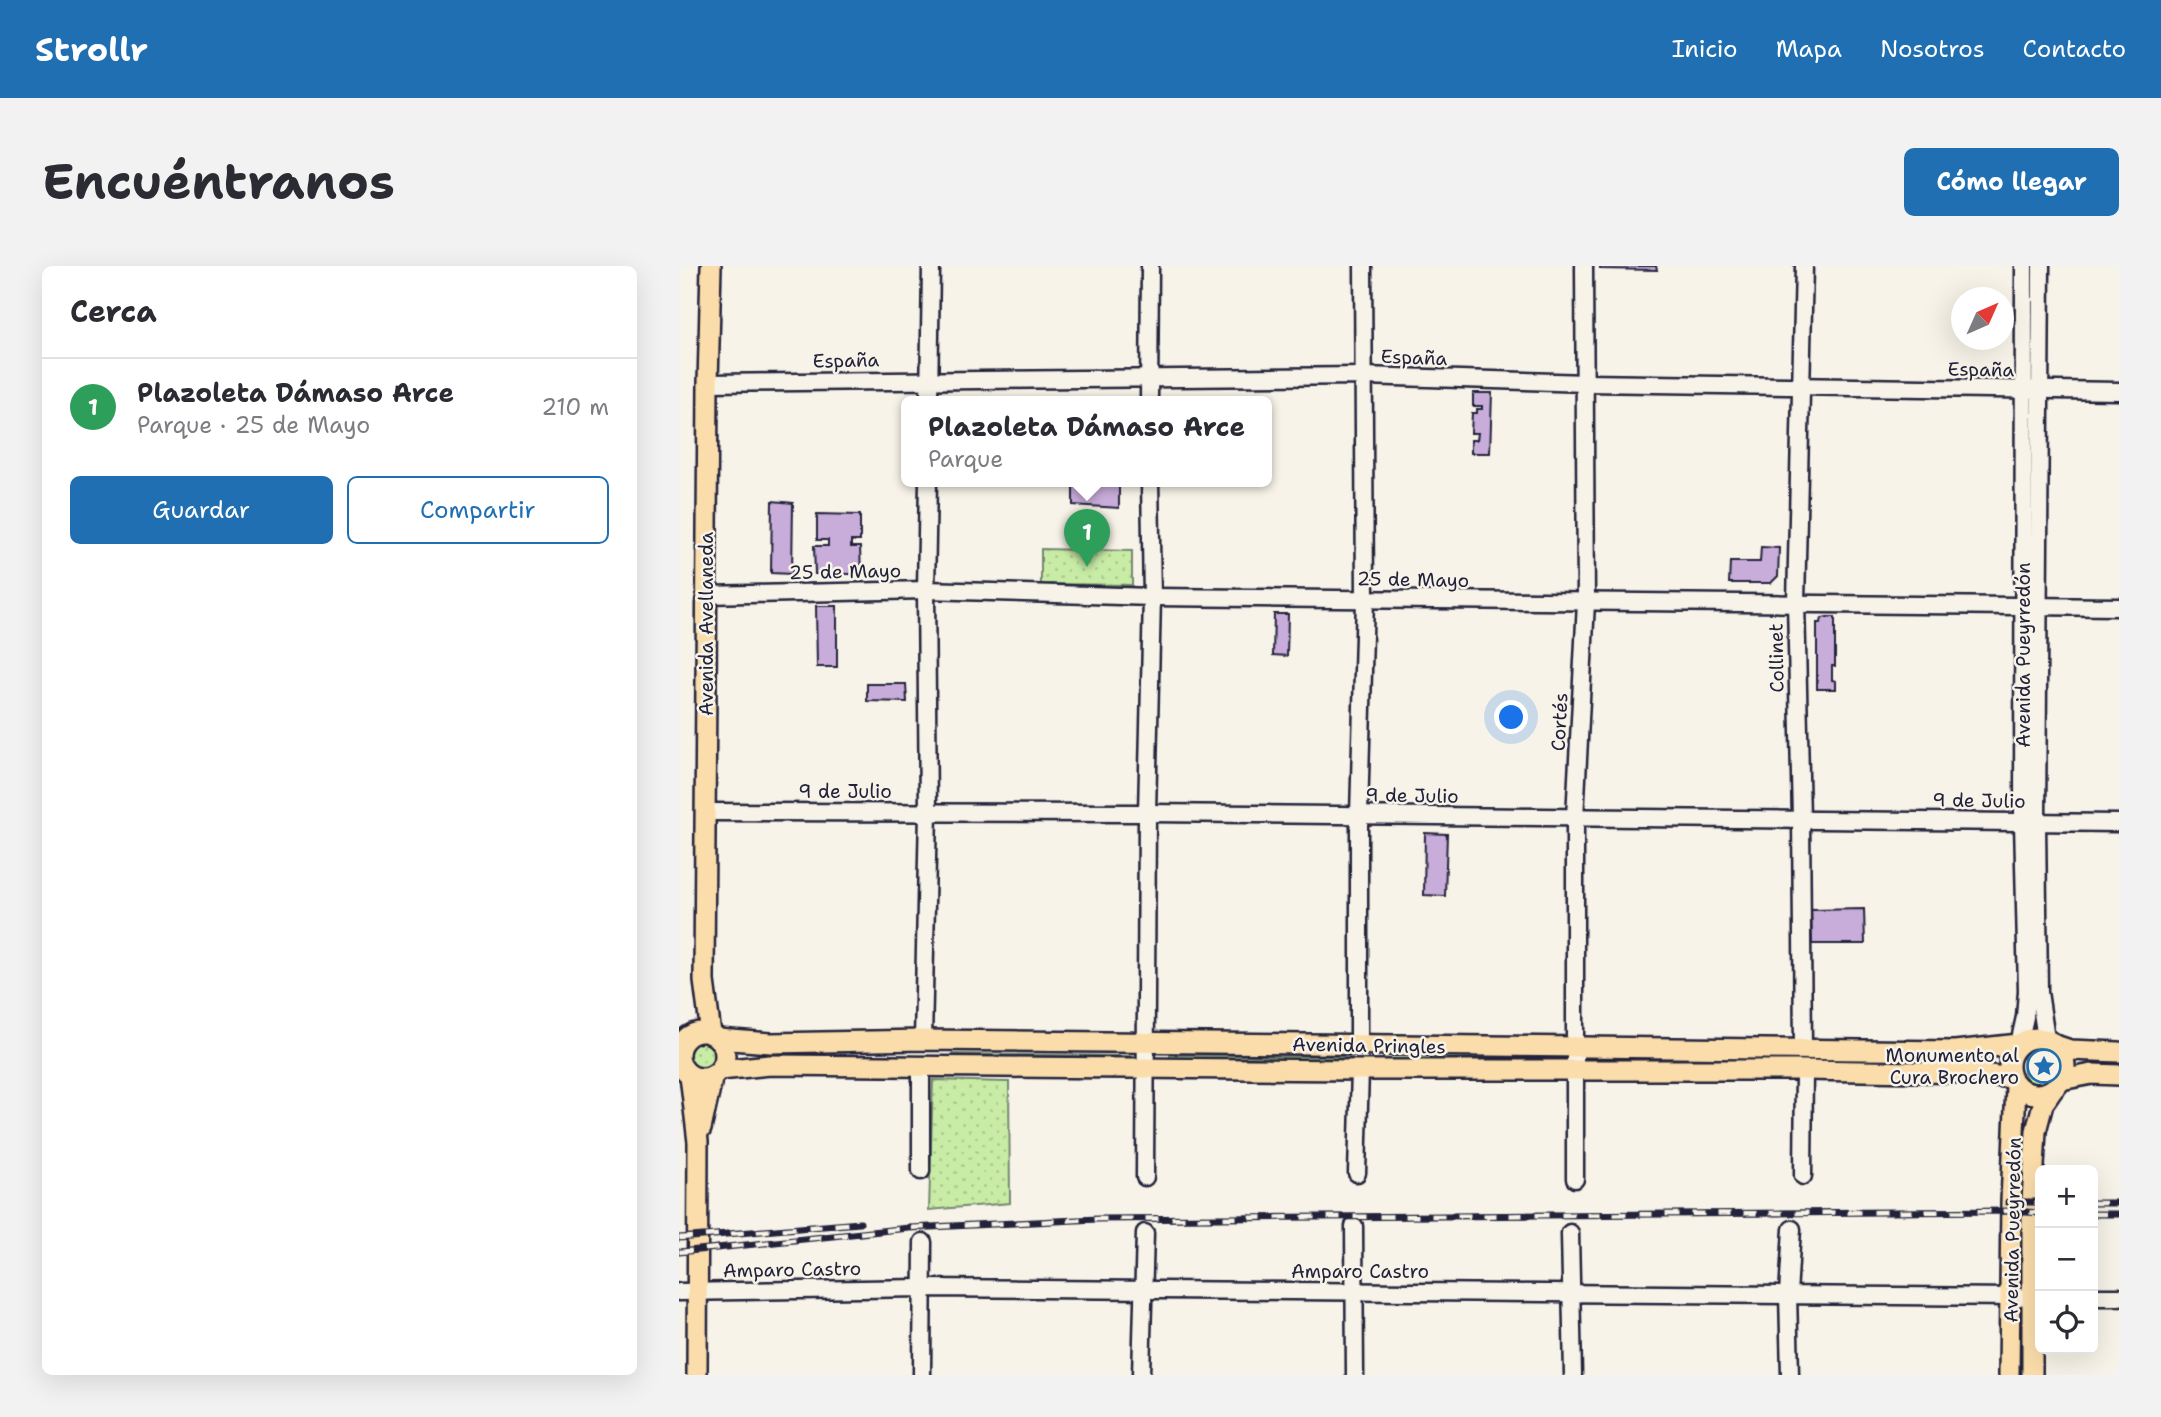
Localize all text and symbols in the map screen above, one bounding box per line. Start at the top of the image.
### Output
text: Strollr [35,27,148,72]
text: Inicio [1672,33,1738,65]
text: Mapa [1776,33,1842,65]
text: Nosotros [1880,33,1985,65]
text: Contacto [2023,33,2126,65]
button: Cómo llegar [1904,148,2119,216]
text: Encuéntranos [42,149,395,215]
north arrow [1951,287,2014,350]
text: Cerca [70,291,157,332]
street label: España [1380,344,1448,371]
street label: España [813,347,880,374]
street label: España [1947,356,2015,383]
text: Plazoleta Dámaso Arce [137,375,454,410]
text: 1 [88,392,98,422]
text: 210 m [541,392,609,422]
popup [901,396,1272,487]
text: Plazoleta Dámaso Arce [928,409,1245,444]
text: Parque · 25 de Mayo [137,410,370,440]
text: Parque [928,444,1003,474]
button: Guardar [70,476,333,544]
button: Compartir [347,476,609,544]
pin: 1 [1064,509,1110,567]
street label: Avenida Avellaneda [694,532,719,716]
street label: 25 de Mayo [789,558,901,585]
street label: Avenida Pueyrredón [2011,562,2036,748]
street label: 25 de Mayo [1357,566,1469,593]
street label: Collinet [1763,623,1790,693]
street label: Cortés [1545,692,1574,752]
your location [1494,700,1528,734]
street label: 9 de Julio [798,779,892,804]
street label: 9 de Julio [1365,782,1459,809]
street label: 9 de Julio [1932,787,2026,814]
street label: Avenida Pringles [1292,1032,1446,1059]
place label: Monumento al Cura Brochero [1886,1043,2019,1090]
place icon: Monumento al Cura Brochero [2025,1047,2063,1085]
street label: Avenida Pueyrredón [1998,1137,2027,1323]
map controls [2035,1165,2098,1354]
button: + [2035,1165,2098,1228]
button: − [2035,1228,2098,1291]
street label: Amparo Castro [723,1256,861,1283]
street label: Amparo Castro [1291,1259,1429,1284]
button: locate [2035,1291,2098,1354]

